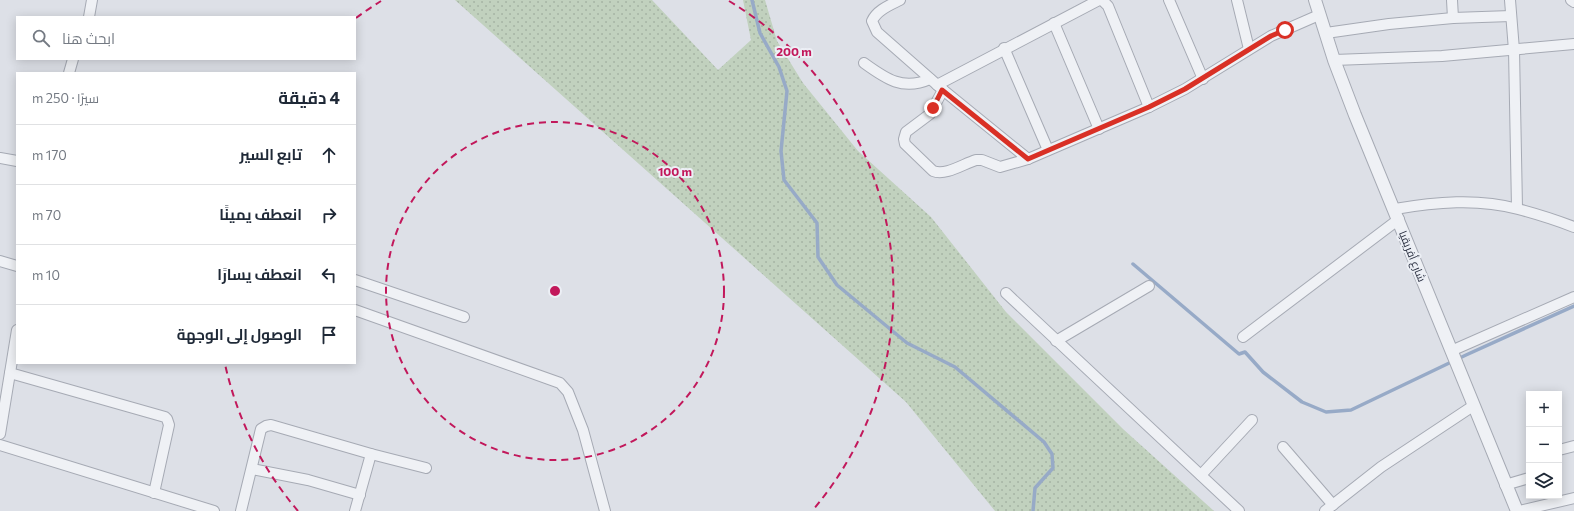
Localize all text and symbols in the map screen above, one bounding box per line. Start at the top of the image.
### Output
search box [16,16,356,60]
route start [1276,21,1294,39]
icon: search [30,27,52,49]
text: ابحث هنا [62,29,115,47]
text: 200 m [776,44,812,58]
text: 4 دقيقة [278,87,340,108]
text: سيرًا · 250 m [32,90,99,106]
route end [924,99,942,117]
icon: ahead [318,144,340,166]
text: تابع السير [239,145,302,163]
text: 170 m [32,147,67,163]
text: 100 m [658,164,692,178]
icon: right [318,204,340,226]
text: انعطف يمينًا [219,205,302,223]
text: 70 m [32,207,61,223]
street label: شارع أفريقيا [1395,229,1429,284]
icon: left [318,264,340,286]
text: انعطف يسارًا [217,265,302,283]
text: 10 m [32,267,60,283]
centre of rings [548,284,562,298]
icon: arrive [318,324,340,346]
text: الوصول إلى الوجهة [177,325,302,343]
map controls [1526,391,1562,499]
button: + [1526,391,1562,427]
button: − [1526,427,1562,463]
button: layers [1526,463,1562,499]

